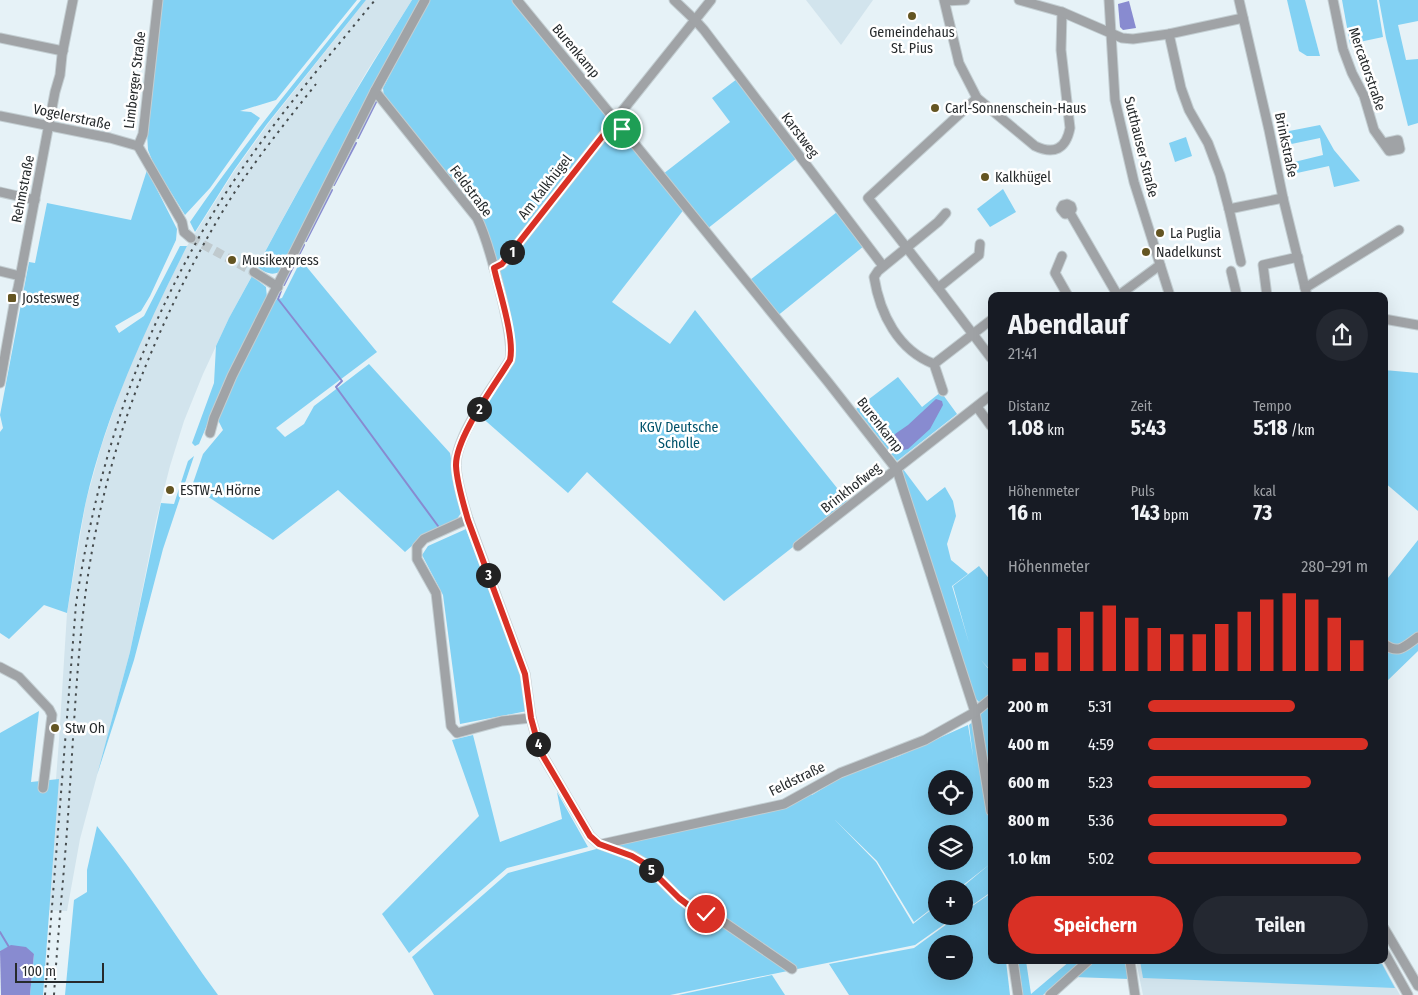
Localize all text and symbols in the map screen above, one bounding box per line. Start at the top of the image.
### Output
marker: Gemeindehaus St. Pius [906,10,918,22]
street label: Burenkamp [549,21,603,81]
place label: Gemeindehaus St. Pius [869,24,955,57]
street label: Mercatorstraße [1345,25,1389,113]
street label: Limberger Straße [121,30,149,130]
street label: Sutthauser Straße [1120,95,1162,199]
street label: Vogelerstraße [32,100,112,134]
place label: Carl-Sonnenschein-Haus [945,100,1086,117]
marker: Carl-Sonnenschein-Haus [929,102,941,114]
pin [601,108,643,150]
street label: Karstweg [778,109,823,161]
street label: Brinkstraße [1271,111,1301,179]
icon: arrive [608,115,636,143]
street label: Am Kalkhügel [514,151,576,223]
street label: Rehmstraße [8,154,38,224]
street label: Feldstraße [446,162,496,220]
place label: Kalkhügel [995,169,1051,186]
marker: Kalkhügel [979,171,991,183]
place label: La Puglia [1170,225,1221,242]
marker: La Puglia [1154,227,1166,239]
pin: 1 [500,240,524,264]
text: 1 [510,244,515,261]
place label: Nadelkunst [1156,244,1222,261]
marker: Nadelkunst [1140,246,1152,258]
place label: Musikexpress [242,252,319,269]
marker: Musikexpress [226,254,238,266]
place label: Jostesweg [22,290,79,307]
marker: Jostesweg [6,292,18,304]
text: Abendlauf [1008,308,1128,341]
button: share [1316,309,1368,361]
text: 21:41 [1008,344,1037,363]
street label: Burenkamp [853,394,907,456]
pin: 2 [466,396,492,422]
text: Distanz [1008,398,1050,415]
text: Zeit [1131,398,1152,415]
text: Tempo [1253,398,1292,415]
text: 2 [476,401,483,418]
text: 1.08 [1008,415,1044,441]
text: 5:43 [1131,415,1166,441]
text: 5:18 [1253,415,1288,441]
park label: KGV Deutsche Scholle [640,419,719,452]
text: km [1044,422,1065,439]
text: /km [1288,422,1315,439]
street label: Brinkhofweg [818,459,885,517]
place label: ESTW-A Hörne [180,482,261,499]
text: Höhenmeter [1008,483,1079,500]
text: Puls [1131,483,1155,500]
text: kcal [1253,483,1276,500]
marker: ESTW-A Hörne [164,484,176,496]
text: 16 [1008,500,1028,526]
text: 143 [1131,500,1160,526]
text: 73 [1253,500,1272,526]
text: m [1028,507,1042,524]
text: bpm [1160,507,1189,524]
text: Höhenmeter [1008,557,1090,576]
text: 280–291 m [1301,557,1368,576]
pin: 3 [476,562,500,588]
text: 3 [485,567,492,584]
text: 200 m [1008,697,1048,716]
text: 5:31 [1088,697,1112,716]
place label: Stw Oh [65,720,105,737]
marker: Stw Oh [49,722,61,734]
pin: 4 [526,732,550,756]
text: 400 m [1008,735,1049,754]
text: 4:59 [1088,735,1114,754]
text: 4 [535,736,542,753]
street label: Feldstraße [766,758,828,800]
map controls [928,770,973,980]
button: locate [928,770,973,815]
text: 600 m [1008,773,1049,792]
text: 5:23 [1088,773,1113,792]
text: 800 m [1008,811,1049,830]
text: 5:36 [1088,811,1114,830]
button: layers [928,825,973,870]
text: 1.0 km [1008,849,1051,868]
text: 5:02 [1088,849,1114,868]
pin: 5 [638,858,664,882]
text: 5 [648,862,655,879]
button: + [928,880,973,925]
pin [685,893,727,935]
button: Speichern [1008,896,1183,954]
button: Teilen [1193,896,1368,954]
icon: check [692,900,720,928]
button: − [928,935,973,980]
scale bar [15,960,104,983]
text: 100 m [22,963,56,980]

